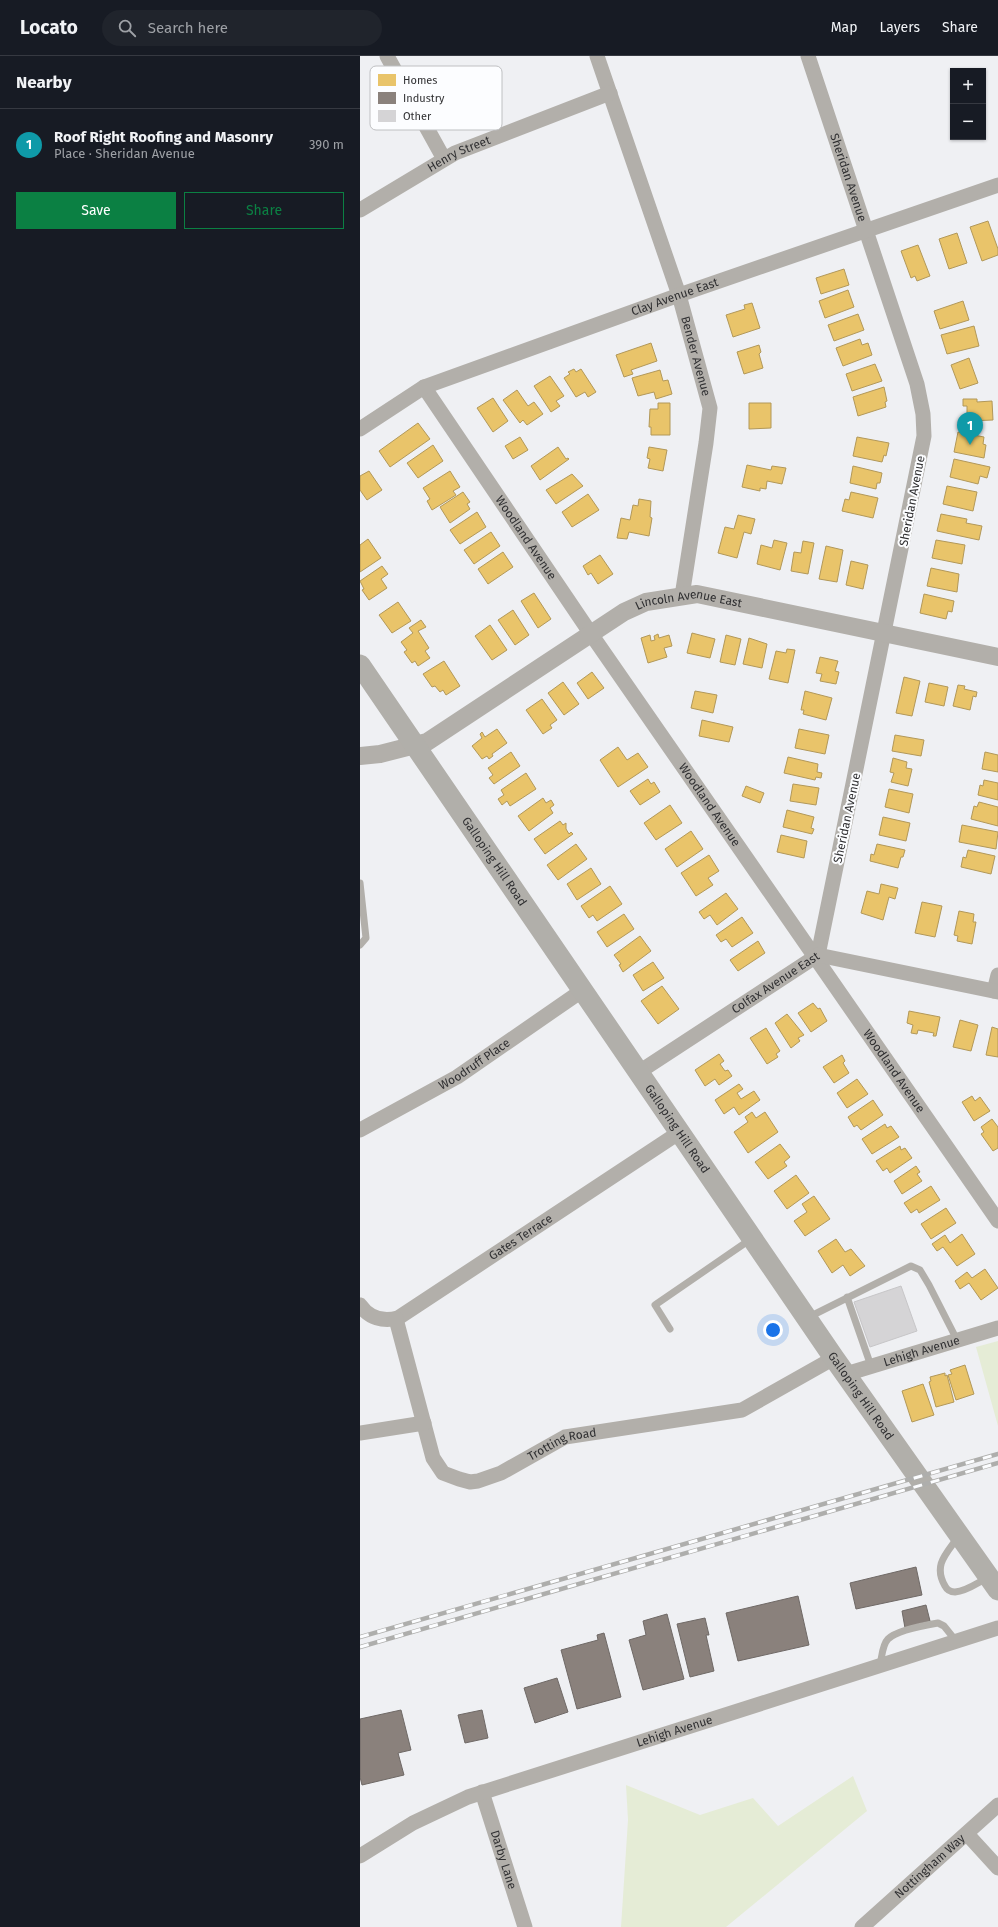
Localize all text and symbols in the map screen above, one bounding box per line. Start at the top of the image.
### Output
search box [102,10,382,46]
text: Locato [20,16,78,39]
icon: search [116,17,138,39]
text: Search here [148,19,228,37]
text: Map [831,19,857,36]
text: Layers [879,19,920,36]
text: Share [942,19,978,36]
legend [370,66,502,130]
map controls [950,68,986,140]
button: + [950,68,986,104]
text: Nearby [16,72,71,93]
text: Homes [403,74,437,87]
text: Industry [403,92,445,105]
button: − [950,104,986,140]
text: Other [403,110,432,123]
text: Roof Right Roofing and Masonry [54,128,273,146]
street label: Sheridan Avenue [827,132,870,223]
street label: Henry Street [425,133,493,175]
text: 1 [26,137,32,152]
text: 390 m [309,137,344,152]
text: Place · Sheridan Avenue [54,146,195,161]
button: Save [16,192,176,229]
button: Share [184,192,344,229]
street label: Clay Avenue East [629,275,721,319]
street label: Bender Avenue [678,315,713,398]
pin: 1 [957,412,983,445]
street label: Sheridan Avenue [896,455,928,547]
street label: Woodland Avenue [493,493,559,582]
street label: Lincoln Avenue East [633,587,744,613]
street label: Woodland Avenue [676,760,743,849]
street label: Sheridan Avenue [831,772,863,864]
street label: Galloping Hill Road [459,814,530,909]
street label: Colfax Avenue East [729,949,823,1017]
street label: Woodland Avenue [860,1027,928,1115]
street label: Woodruff Place [436,1036,513,1093]
street label: Galloping Hill Road [642,1082,713,1176]
street label: Gates Terrace [486,1211,555,1263]
your location [763,1320,783,1340]
street label: Lehigh Avenue [882,1333,961,1369]
street label: Galloping Hill Road [825,1349,897,1443]
street label: Trotting Road [525,1425,597,1464]
street label: Lehigh Avenue [635,1712,714,1750]
street label: Darby Lane [488,1828,519,1891]
street label: Nottingham Way [892,1831,968,1901]

